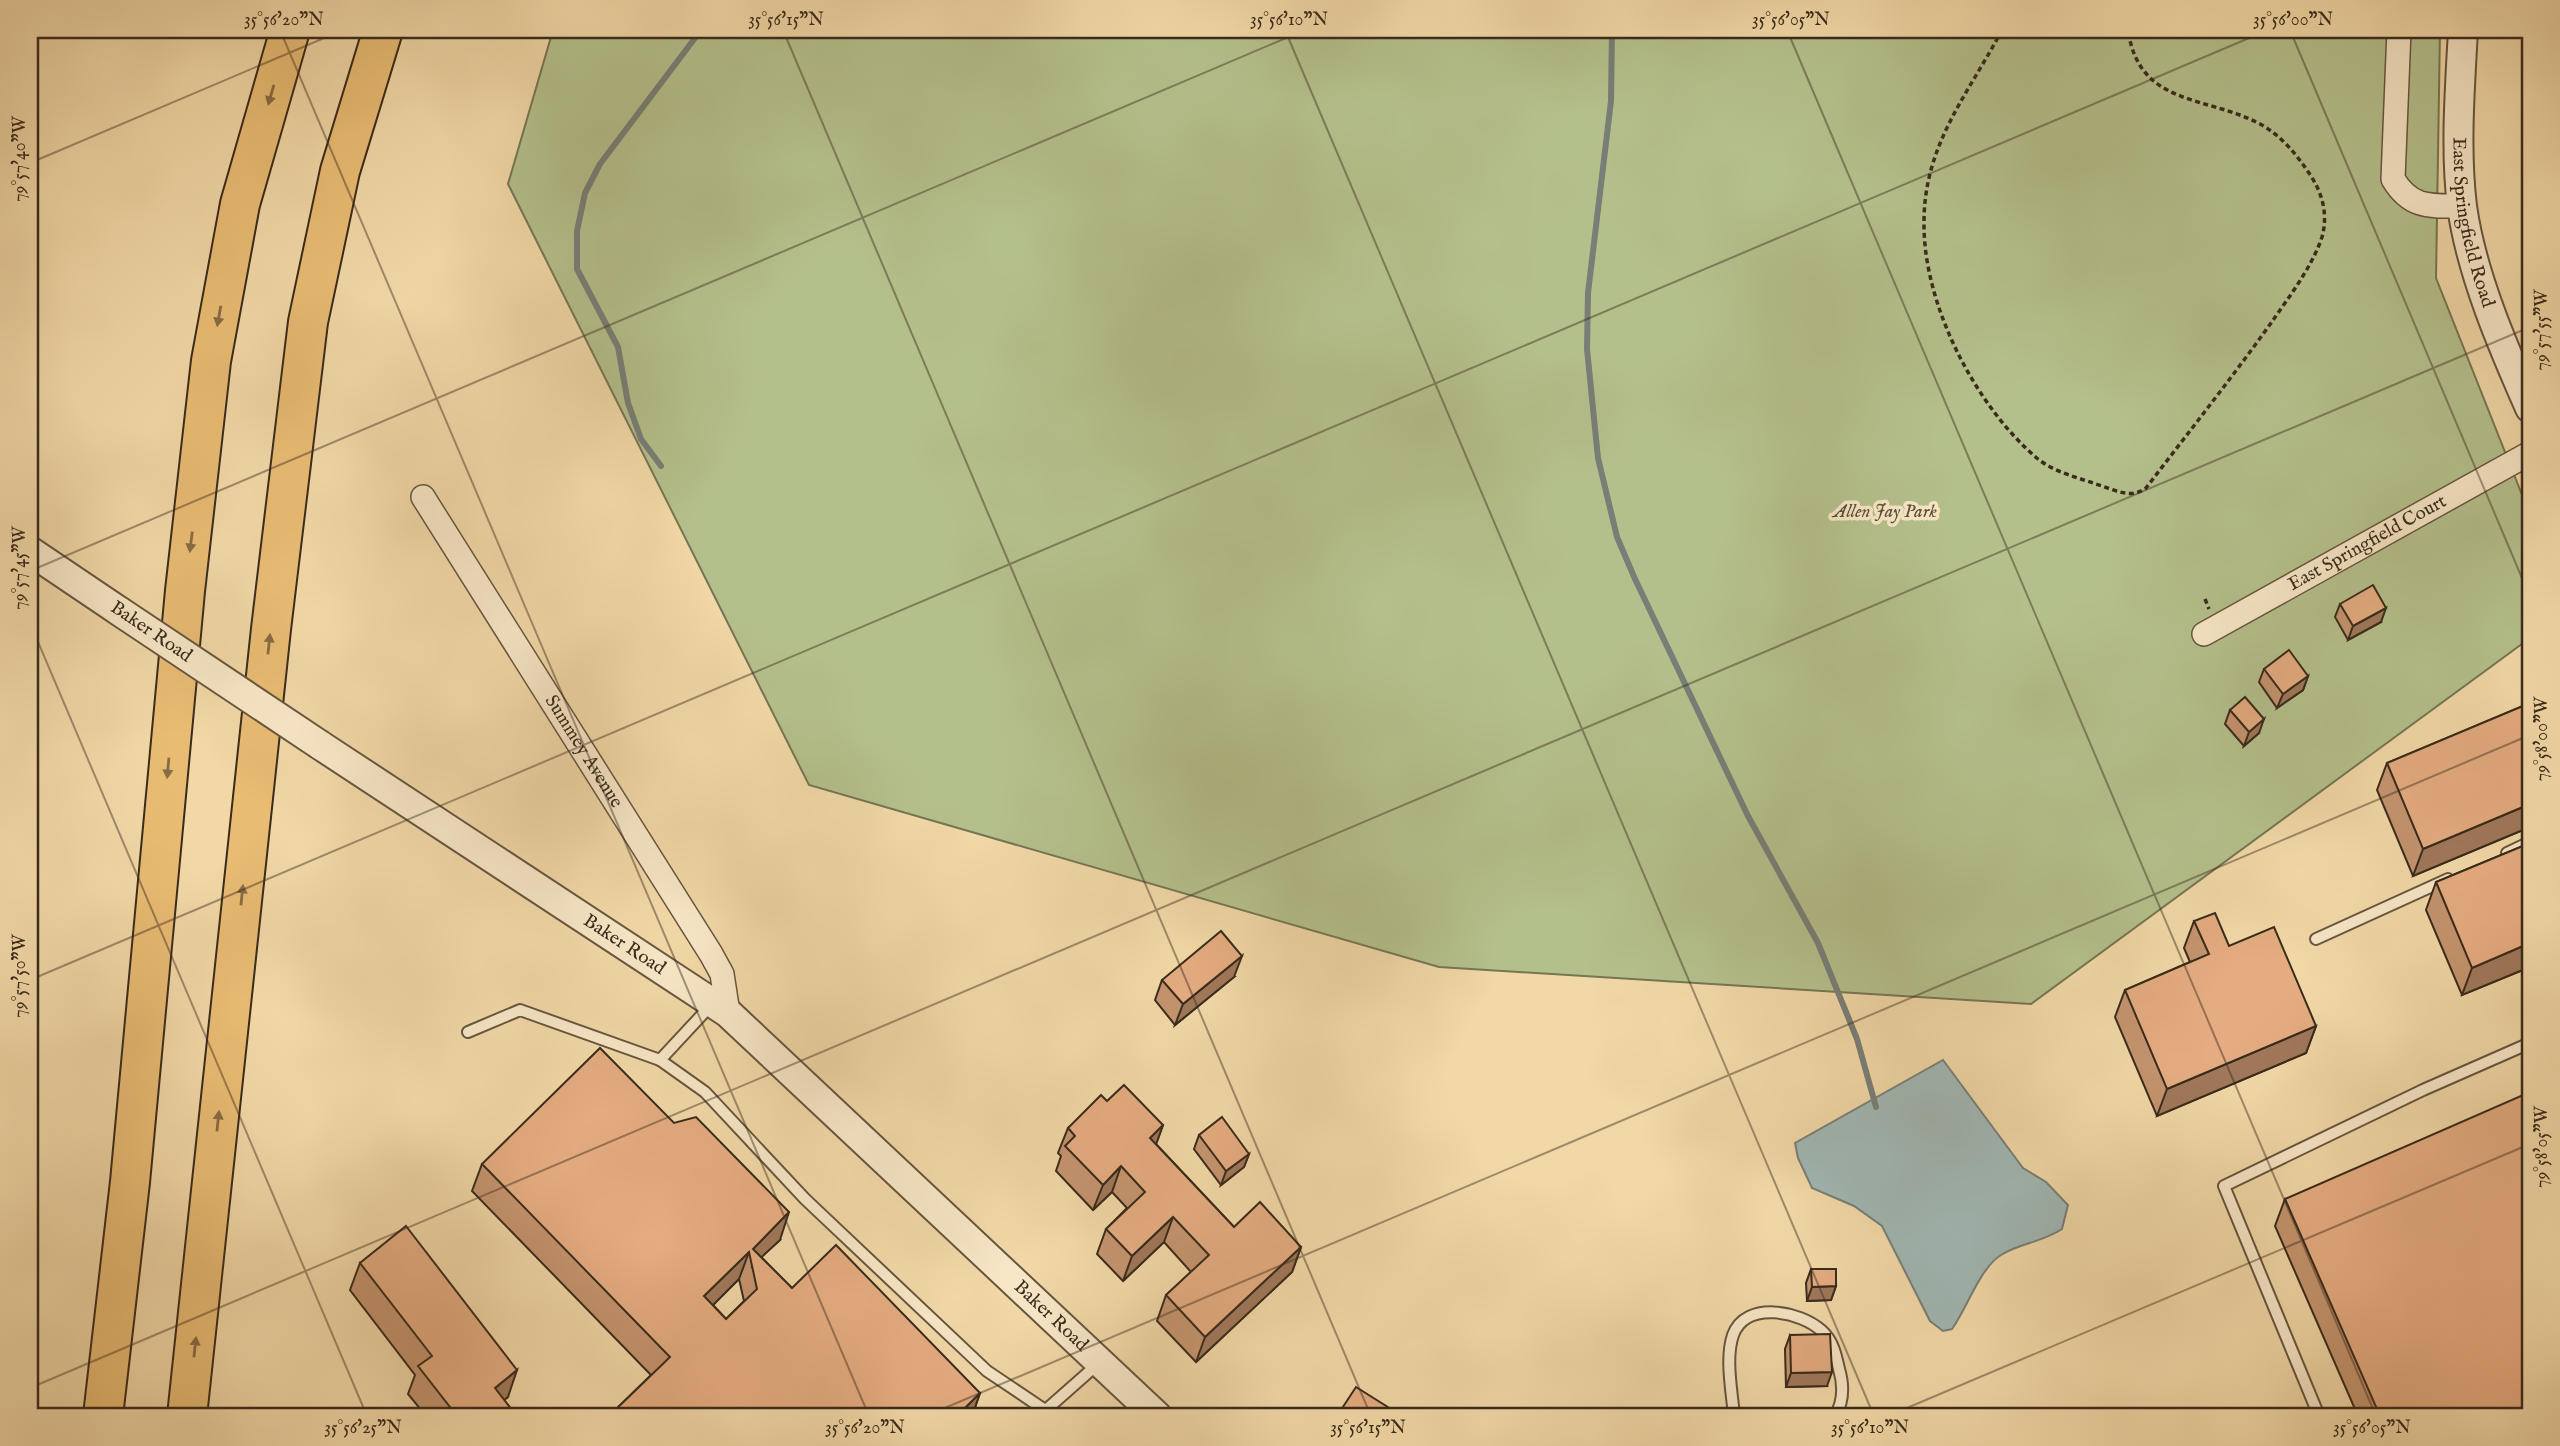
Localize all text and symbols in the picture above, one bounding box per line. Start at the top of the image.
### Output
text: 35°56'20"N [244,9,324,32]
text: 35°56'15"N [748,9,824,32]
text: 35°56'10"N [1250,9,1328,32]
text: 35°56'05"N [1752,9,1830,32]
text: 35°56'00"N [2253,9,2334,32]
one-way arrow [266,85,276,106]
text: 79°57'40"W [9,115,32,202]
street label: East Springfield Road [2446,137,2500,312]
text: 79°57'55"W [2531,289,2554,371]
one-way arrow [214,306,225,328]
street label: East Springfield Court [2284,489,2451,597]
park label: Allen Jay Park [1831,500,1937,524]
text: 79°57'45"W [9,526,32,610]
one-way arrow [185,531,196,553]
street label: Baker Road [105,596,197,669]
one-way arrow [264,633,275,655]
street label: Summey Avenue [539,691,628,813]
text: 79°58'00"W [2531,696,2554,781]
one-way arrow [163,758,174,780]
one-way arrow [237,884,248,906]
street label: Baker Road [578,909,671,981]
text: 79°57'50"W [9,934,32,1018]
text: 79°58'05"W [2531,1105,2554,1188]
one-way arrow [212,1110,223,1132]
street label: Baker Road [1008,1275,1094,1358]
one-way arrow [189,1336,200,1358]
text: 35°56'25"N [324,1417,402,1440]
text: 35°56'20"N [825,1417,905,1440]
text: 35°56'15"N [1330,1417,1406,1440]
text: 35°56'10"N [1831,1417,1909,1440]
text: 35°56'05"N [2333,1417,2411,1440]

